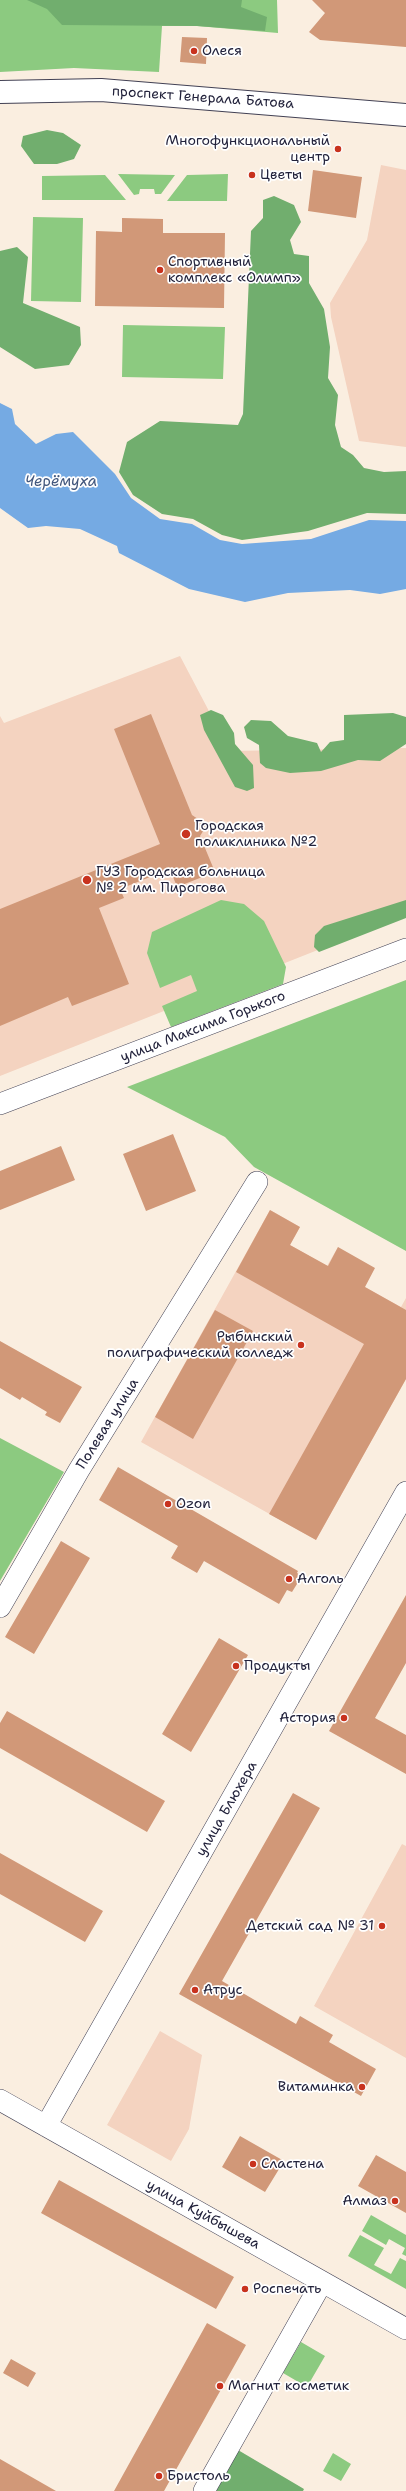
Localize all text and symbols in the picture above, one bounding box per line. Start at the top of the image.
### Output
place label: Олеся [202,43,242,59]
marker: Олеся [189,46,199,56]
street label: проспект Генерала Батова [111,83,295,113]
place label: Многофункциональный центр [166,133,330,166]
marker: Многофункциональный центр [333,144,343,154]
place label: Цветы [260,167,302,183]
marker: Цветы [247,170,257,180]
place label: Спортивный комплекс «Олимп» [168,254,301,286]
marker: Спортивный комплекс «Олимп» [155,265,165,275]
water label: Черёмуха [25,473,97,491]
place label: Городская поликлиника №2 [195,818,317,850]
marker: Городская поликлиника №2 [180,828,192,840]
place label: ГУЗ Городская больница № 2 им. Пирогова [96,864,265,896]
marker: ГУЗ Городская больница № 2 им. Пирогова [81,874,93,886]
street label: улица Максима Горького [118,988,288,1066]
place label: Рыбинский полиграфический колледж [107,1329,293,1362]
marker: Рыбинский полиграфический колледж [296,1340,306,1350]
street label: Полевая улица [73,1375,143,1473]
place label: Ozon [176,1496,211,1512]
marker: Ozon [163,1499,173,1509]
place label: Алголь [297,1571,344,1587]
marker: Алголь [284,1574,294,1584]
place label: Продукты [244,1658,311,1674]
marker: Продукты [231,1661,241,1671]
place label: Астория [279,1710,336,1726]
marker: Астория [339,1713,349,1723]
street label: улица Блюхера [193,1758,261,1860]
place label: Детский сад № 31 [246,1918,374,1934]
marker: Детский сад № 31 [377,1921,387,1931]
place label: Атрус [203,1982,243,1998]
marker: Атрус [190,1985,200,1995]
place label: Витаминка [278,2079,354,2095]
marker: Витаминка [357,2082,367,2092]
place label: Сластена [261,2156,324,2172]
marker: Сластена [248,2159,258,2169]
street label: улица Куйбышева [143,2177,263,2253]
place label: Алмаз [342,2193,387,2209]
marker: Алмаз [390,2196,400,2206]
place label: Роспечать [253,2281,321,2297]
marker: Роспечать [240,2284,250,2294]
place label: Магнит косметик [228,2378,349,2394]
marker: Магнит косметик [215,2381,225,2391]
place label: Бристоль [167,2468,230,2484]
marker: Бристоль [154,2471,164,2481]

